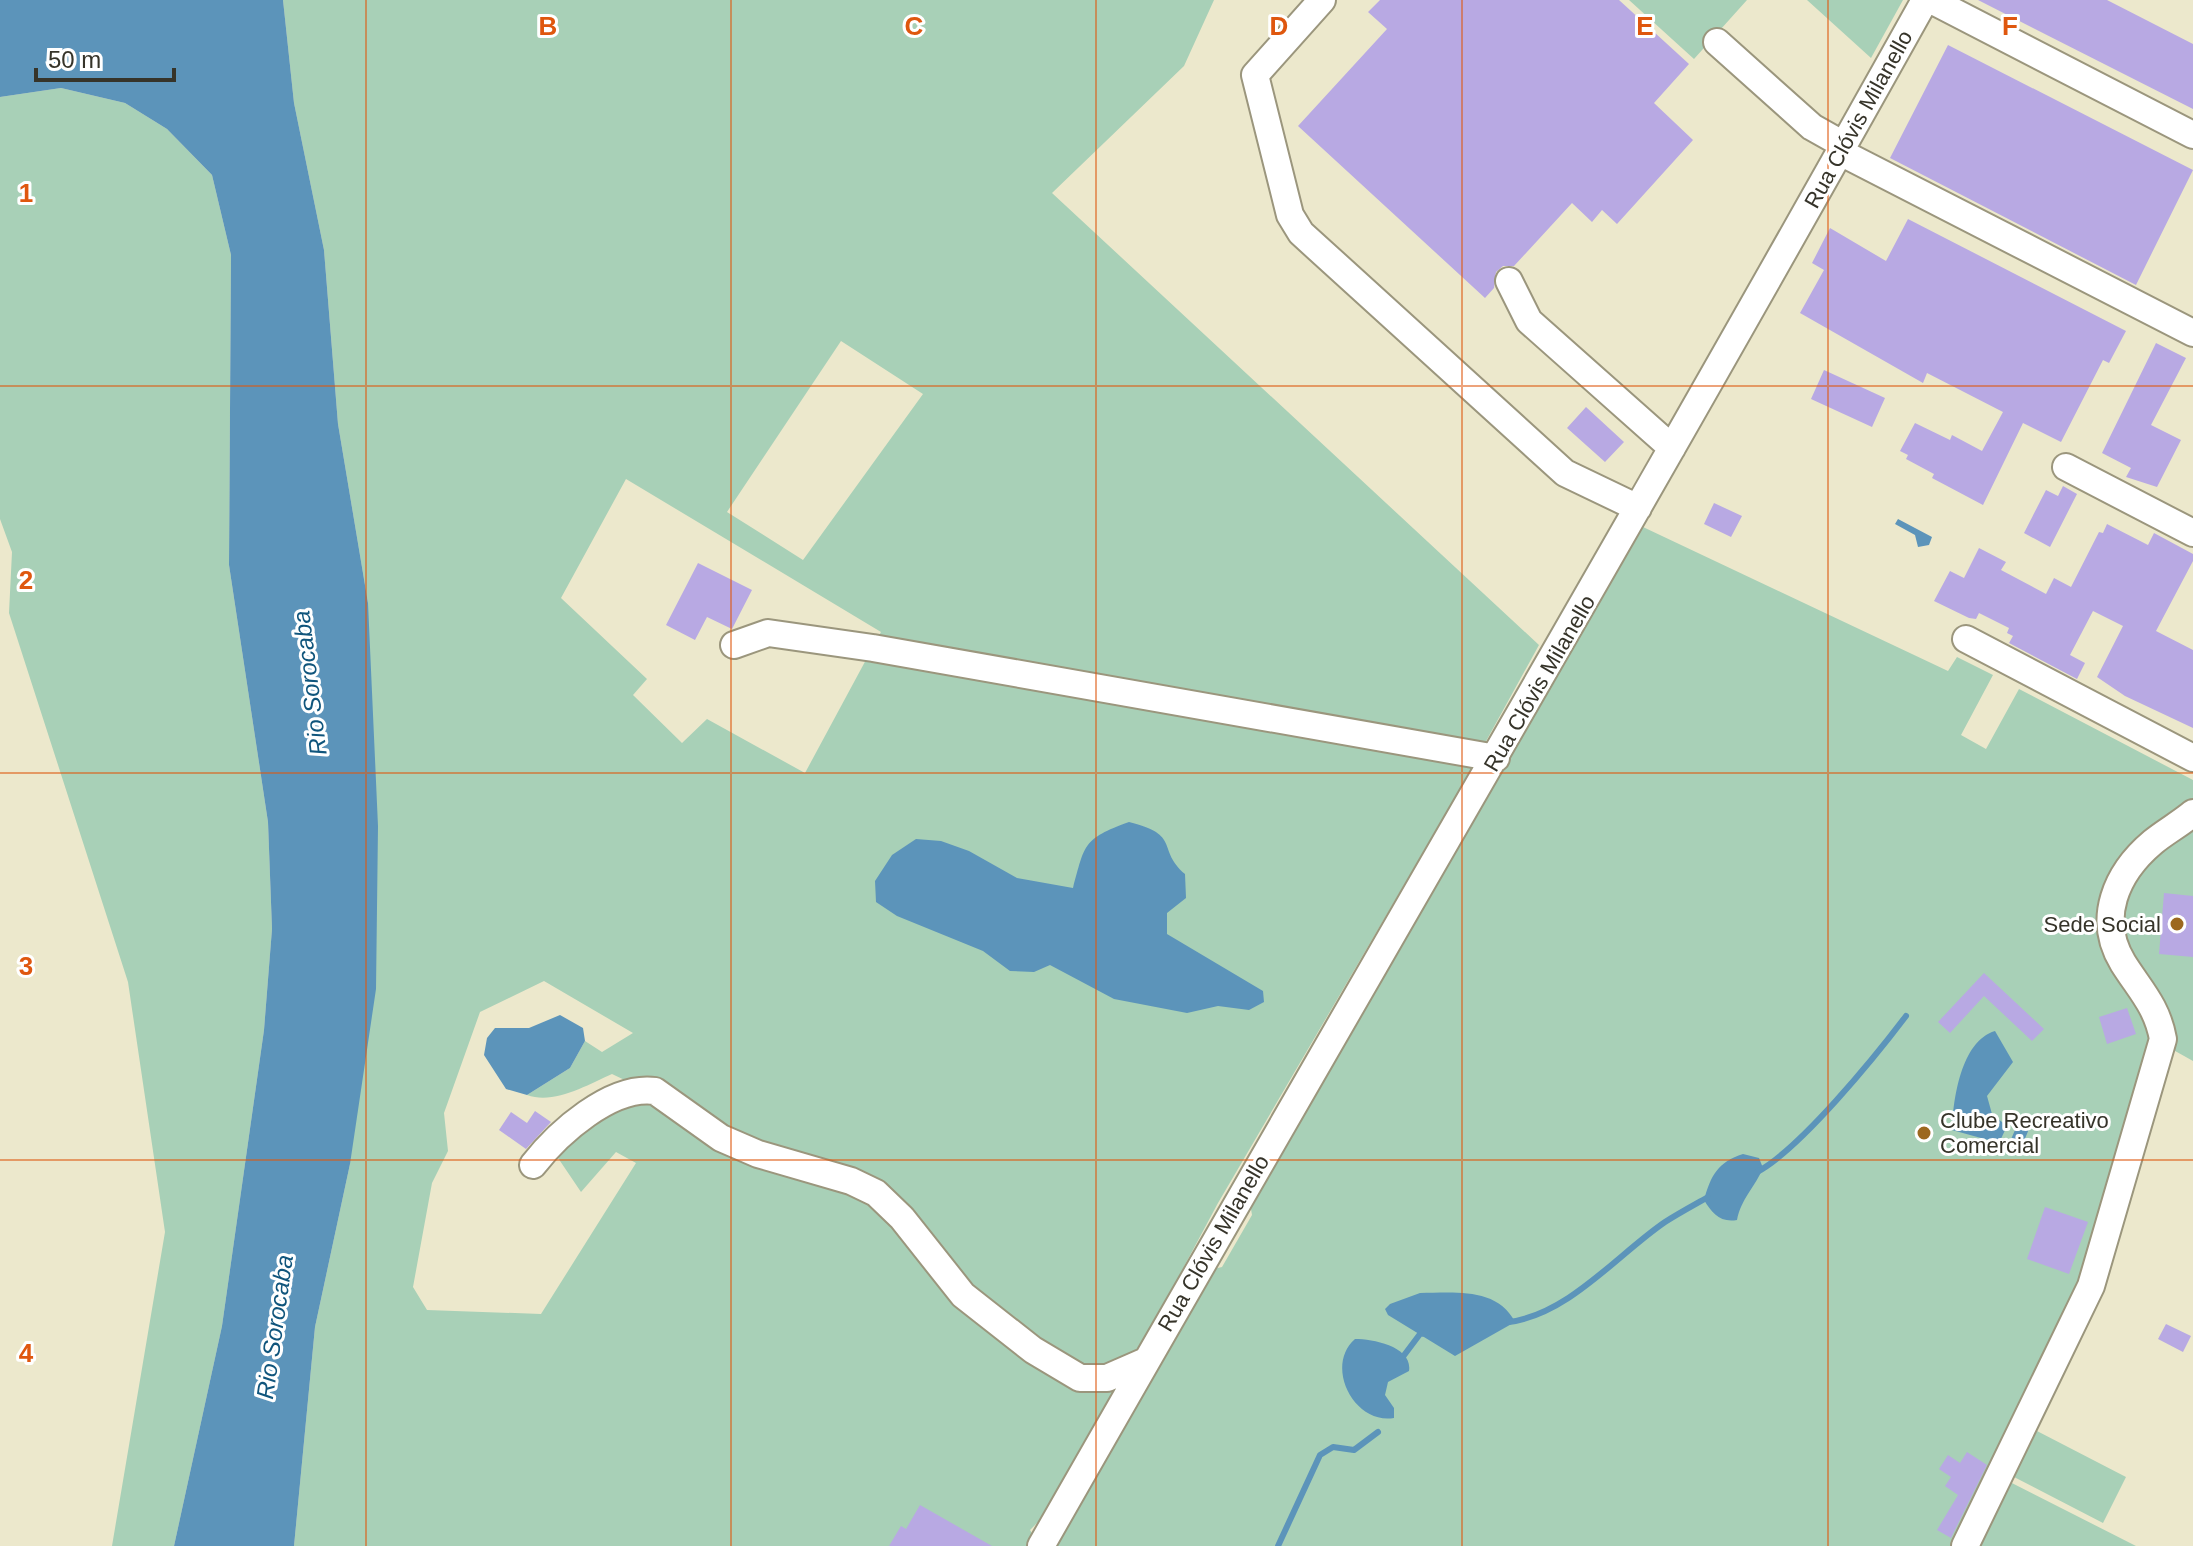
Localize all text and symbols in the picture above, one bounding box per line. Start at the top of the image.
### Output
text: B [539,11,557,41]
text: C [905,11,924,41]
text: D [1270,11,1288,41]
text: E [1636,11,1654,41]
text: F [2002,11,2018,41]
street label: Rua Clóvis Milanello [1799,26,1918,212]
scale bar [36,32,174,82]
text: 50 m [48,46,101,73]
text: 1 [19,178,33,208]
text: 2 [19,565,33,595]
street label: Rua Clóvis Milanello [1479,591,1600,776]
water label: Rio Sorocaba [287,609,332,757]
place label: Sede Social [2044,912,2161,937]
marker: Sede Social [2168,915,2186,933]
text: 3 [19,951,33,981]
place label: Clube Recreativo Comercial [1940,1108,2109,1158]
marker: Clube Recreativo Comercial [1915,1124,1933,1142]
street label: Rua Clóvis Milanello [1153,1151,1274,1336]
water label: Rio Sorocaba [251,1253,298,1401]
text: 4 [19,1338,34,1368]

